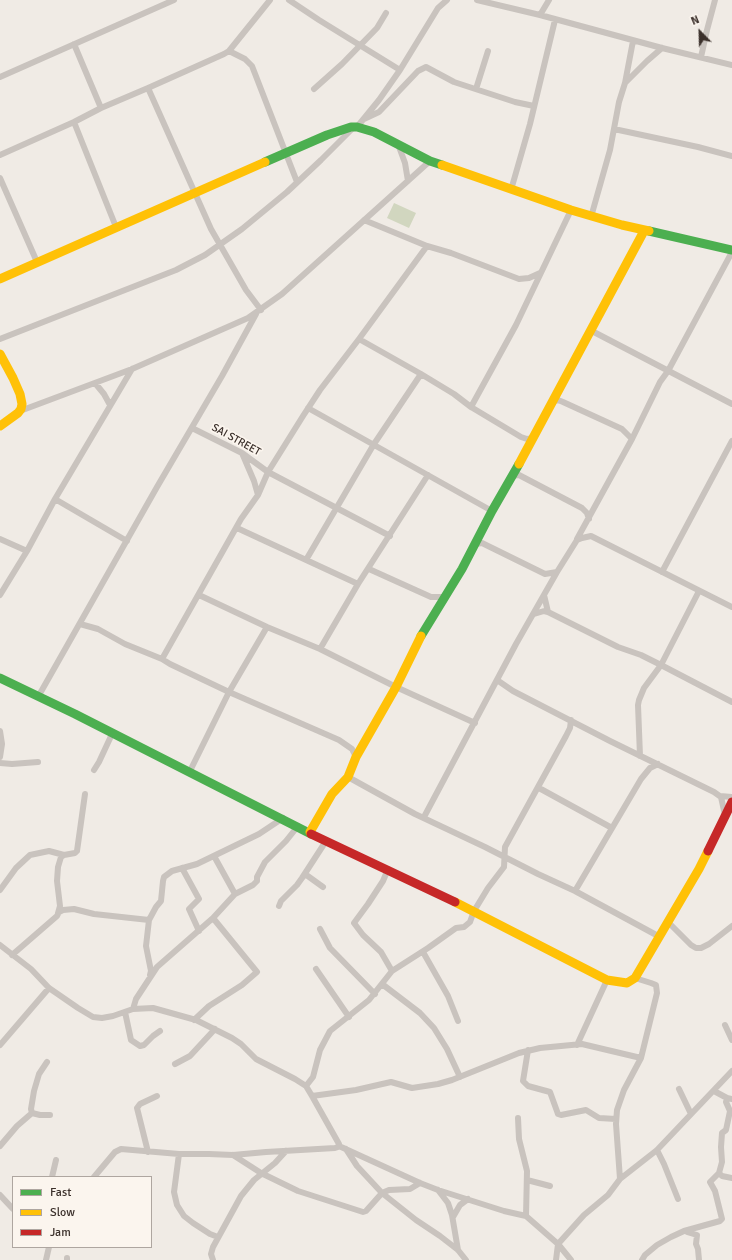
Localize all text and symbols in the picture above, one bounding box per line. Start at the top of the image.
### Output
north arrow [680,12,720,52]
text: N [689,13,701,28]
street label: SAI STREET [209,421,263,459]
legend [12,1176,152,1248]
text: Fast [50,1185,71,1200]
text: Slow [50,1205,75,1220]
text: Jam [50,1225,71,1240]

